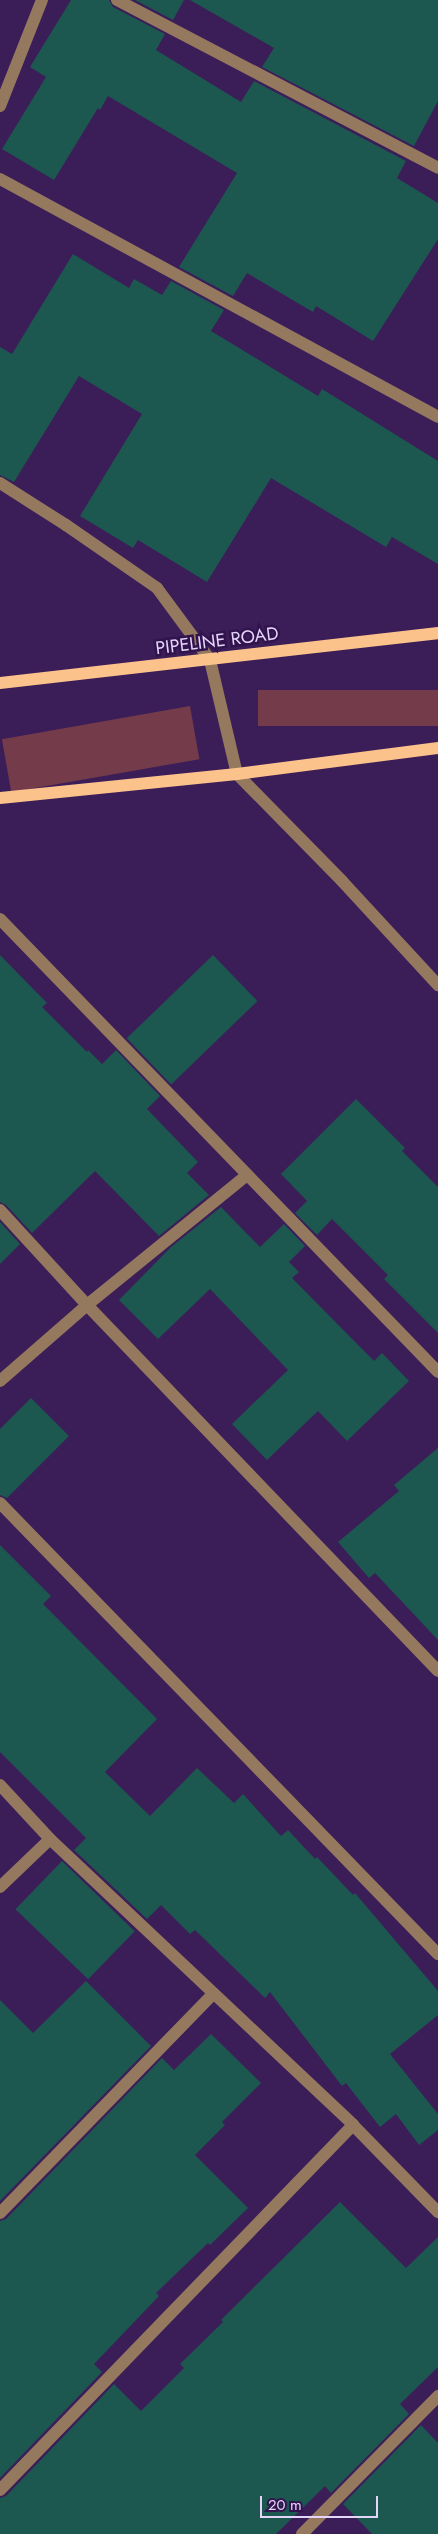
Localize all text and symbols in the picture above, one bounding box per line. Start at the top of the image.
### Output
street label: PIPELINE ROAD [154,623,280,659]
scale bar [263,2486,380,2518]
text: 20 m [268,2494,302,2516]

